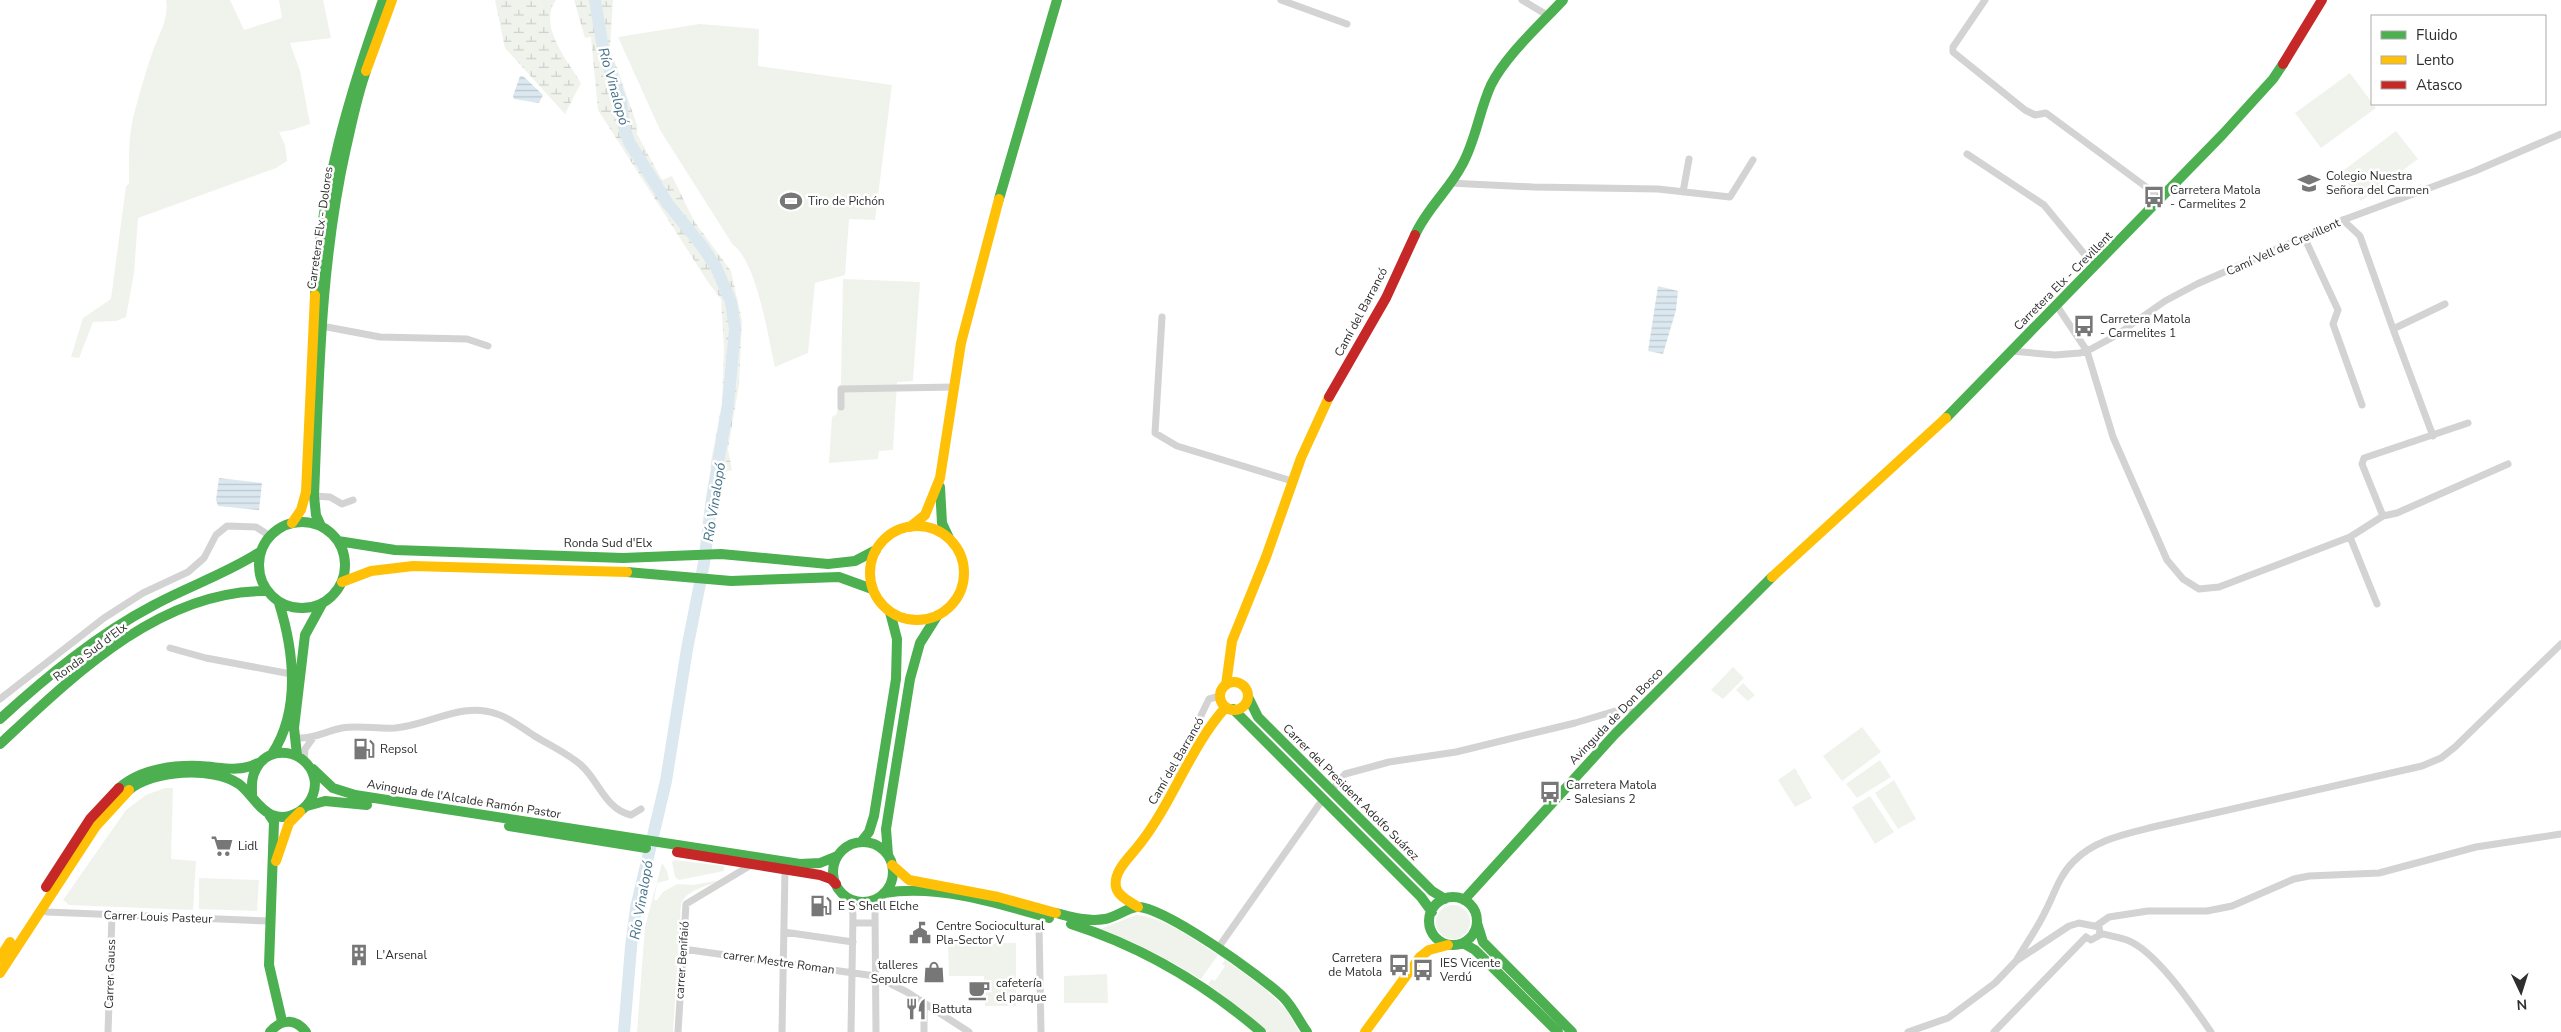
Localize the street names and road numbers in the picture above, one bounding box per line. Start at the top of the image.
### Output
street label: Carretera Elx - Dolores [303,165,337,290]
street label: Camí Vell de Crevillent [2224,214,2343,279]
street label: Carretera Elx - Crevillent [2010,228,2116,334]
street label: Camí del Barrancó [1331,264,1391,359]
street label: Ronda Sud d'Elx [564,535,653,551]
street label: Ronda Sud d'Elx [50,619,131,685]
street label: Avinguda de Don Bosco [1565,664,1667,768]
street label: Camí del Barrancó [1144,714,1208,808]
street label: Carrer del President Adolfo Suárez [1279,720,1423,864]
street label: Avinguda de l'Alcalde Ramón Pastor [366,776,563,822]
street label: Carrer Louis Pasteur [103,907,213,927]
street label: carrer Benifaió [671,920,693,999]
street label: Carrer Gauss [101,939,119,1009]
street label: carrer Mestre Roman [722,946,836,978]

